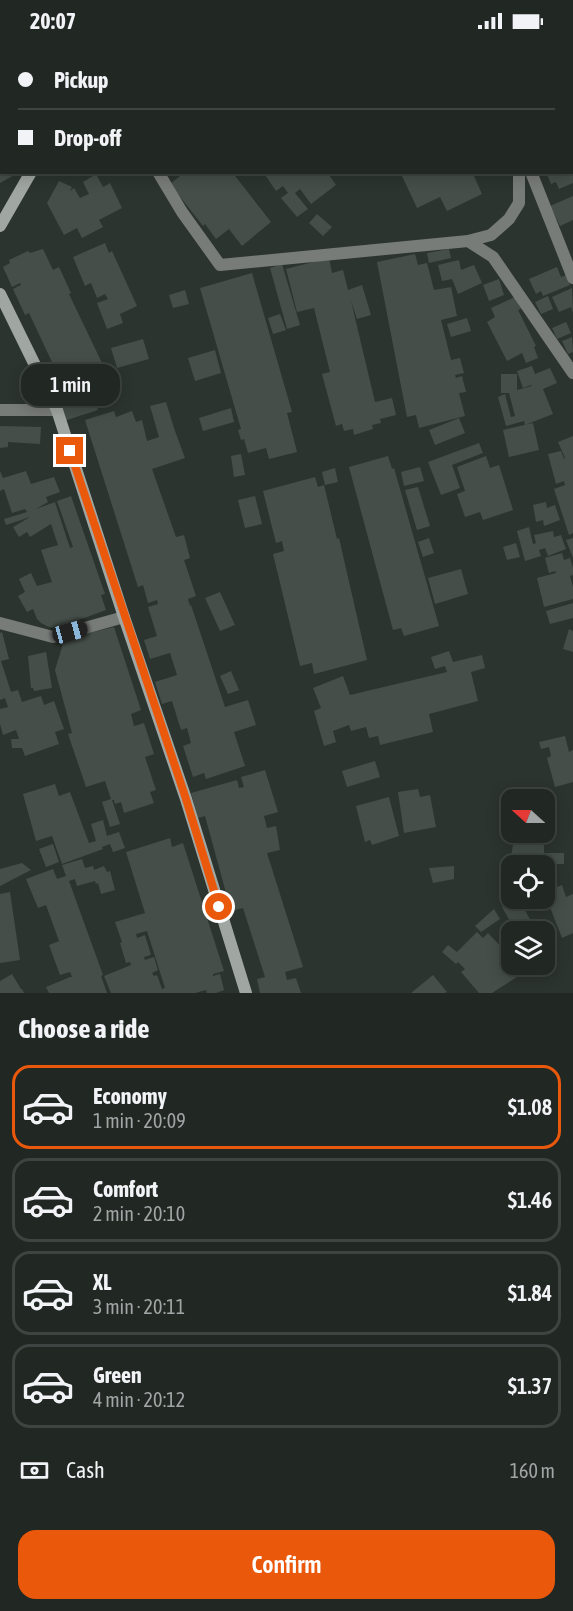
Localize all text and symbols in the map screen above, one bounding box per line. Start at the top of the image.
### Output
text: 20:07 [30,8,76,34]
text: Pickup [54,67,109,93]
text: Drop-off [54,125,121,151]
callout: 1 min [20,364,119,406]
text: 1 min [50,373,91,396]
route end [56,437,83,464]
car [50,619,90,645]
north arrow [501,789,555,843]
map controls [501,789,555,975]
button: locate [501,855,555,909]
route start [205,893,232,920]
button: layers [501,921,555,975]
text: Choose a ride [18,1013,150,1044]
icon: car [21,1080,75,1134]
text: Economy [93,1083,167,1109]
text: $1.08 [508,1094,552,1120]
text: 1 min · 20:09 [93,1109,186,1132]
icon: car [21,1173,75,1227]
text: Comfort [93,1176,158,1202]
text: $1.46 [508,1187,552,1213]
text: 2 min · 20:10 [93,1202,185,1225]
icon: car [21,1266,75,1320]
text: XL [93,1269,111,1295]
text: $1.84 [508,1280,552,1306]
text: 3 min · 20:11 [93,1295,185,1318]
icon: car [21,1359,75,1413]
text: Green [93,1362,142,1388]
text: $1.37 [508,1373,552,1399]
text: 4 min · 20:12 [93,1388,185,1411]
icon: cash [18,1454,51,1487]
text: Cash [66,1457,105,1483]
text: 160 m [510,1459,555,1482]
button: Confirm [18,1530,555,1599]

